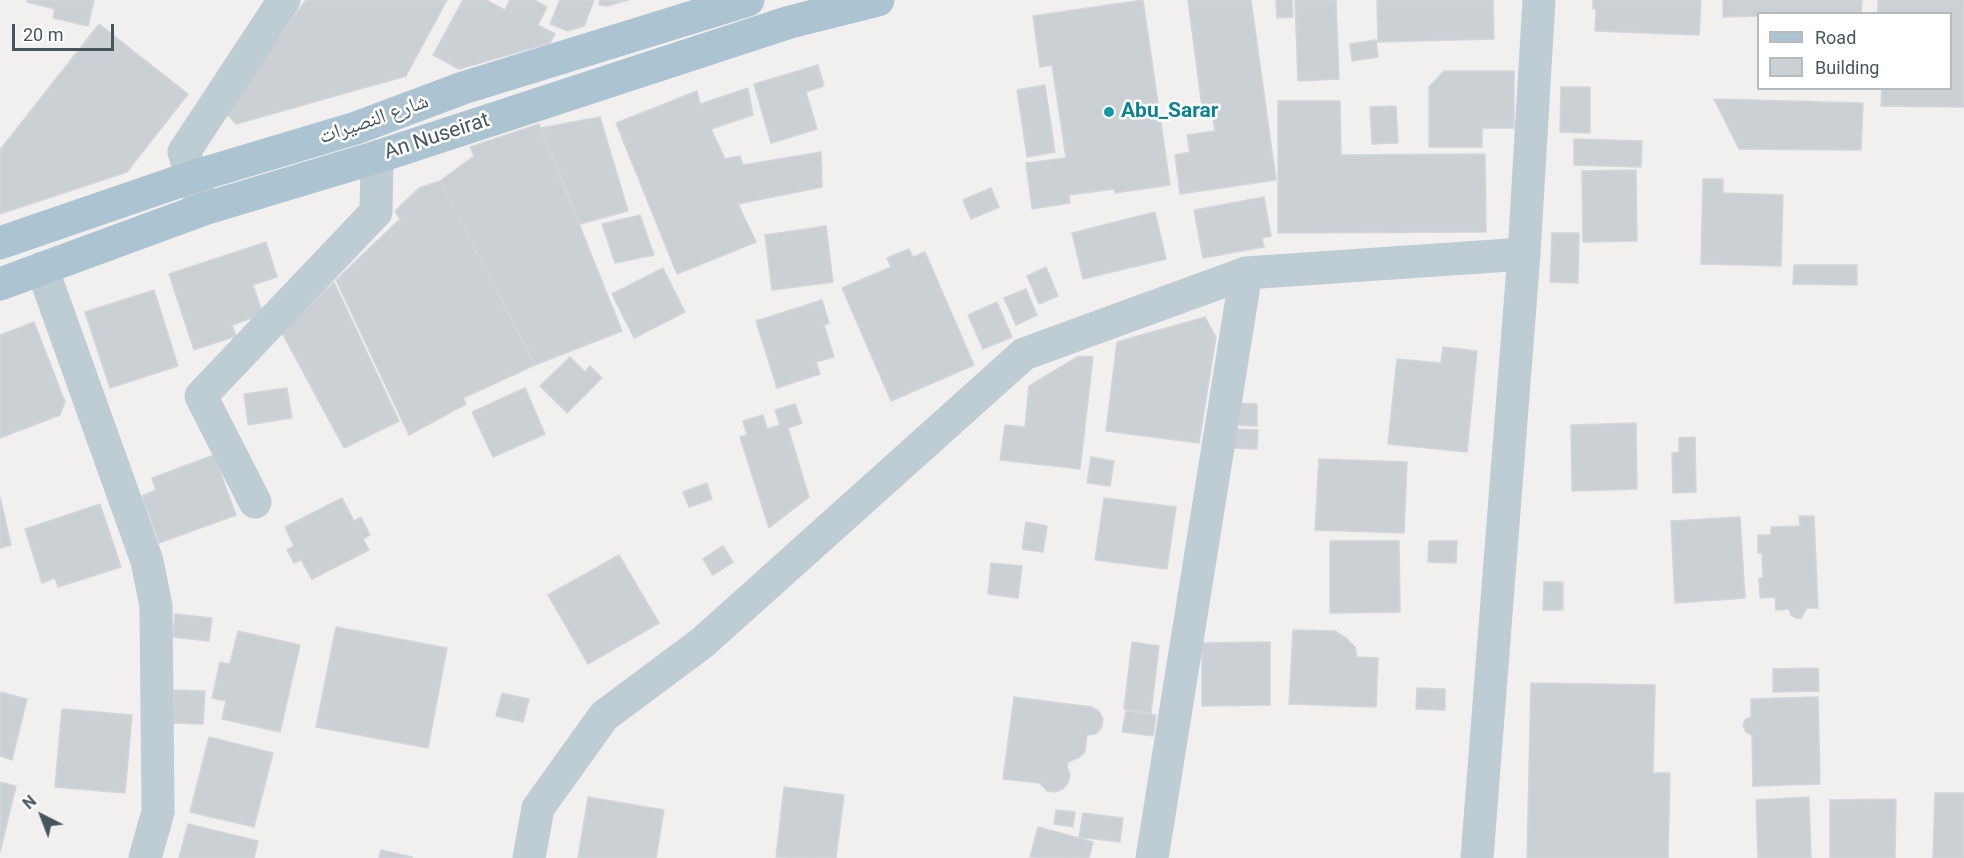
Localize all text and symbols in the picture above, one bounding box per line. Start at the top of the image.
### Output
scale bar [15,12,117,50]
legend [1757,12,1952,90]
text: 20 m [23,24,63,45]
text: Road [1815,27,1856,48]
text: Building [1815,57,1879,78]
street label: شارع النصيرات [316,89,432,151]
place label: Abu_Sarar [1121,99,1218,125]
marker: Abu_Sarar [1102,105,1116,119]
street label: An Nuseirat [381,108,493,166]
north arrow [12,786,72,846]
text: N [19,791,40,813]

